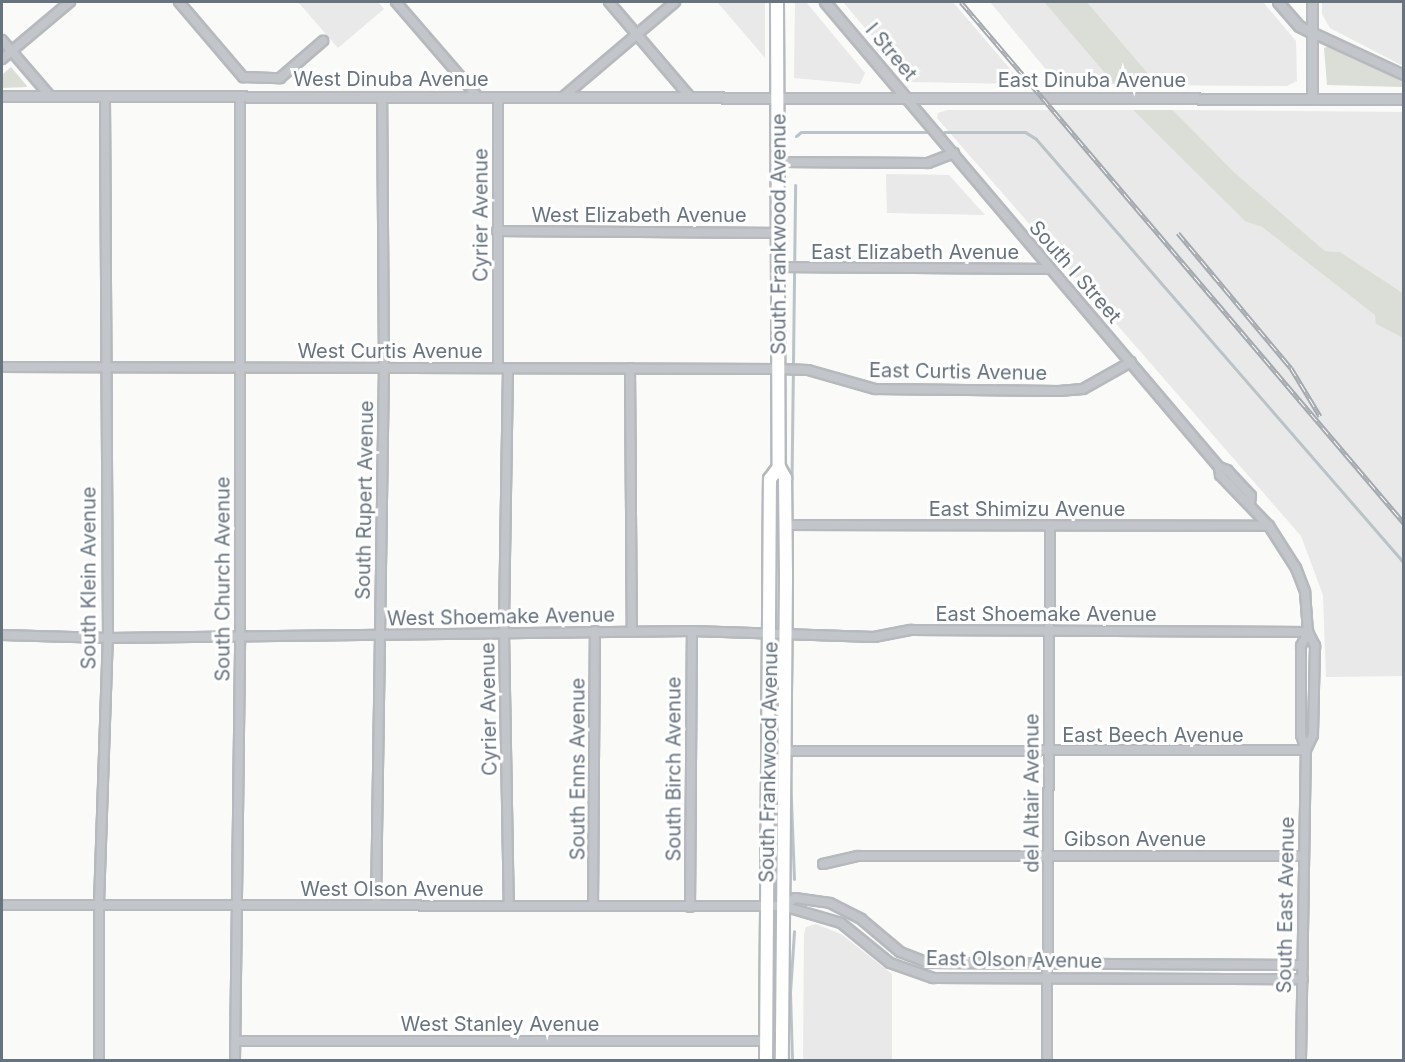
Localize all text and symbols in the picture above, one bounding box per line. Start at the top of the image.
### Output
street label: I Street [860,18,922,86]
street label: West Dinuba Avenue [293,67,489,91]
street label: East Dinuba Avenue [998,68,1186,92]
street label: South Frankwood Avenue [767,113,791,355]
street label: Cyrier Avenue [469,148,493,282]
street label: West Elizabeth Avenue [531,203,747,227]
street label: South I Street [1024,216,1126,328]
street label: East Elizabeth Avenue [811,240,1019,264]
street label: West Curtis Avenue [297,339,483,363]
street label: East Curtis Avenue [869,358,1047,386]
street label: South Rupert Avenue [351,400,379,600]
street label: South Church Avenue [211,476,235,682]
street label: South Klein Avenue [77,486,101,670]
street label: East Shimizu Avenue [929,497,1125,521]
street label: East Shoemake Avenue [935,602,1157,626]
street label: West Shoemake Avenue [387,603,615,631]
street label: South Frankwood Avenue [755,641,783,883]
street label: Cyrier Avenue [476,642,502,776]
street label: South Birch Avenue [662,677,686,861]
street label: South Enns Avenue [566,678,590,860]
street label: del Altair Avenue [1020,713,1044,873]
street label: East Beech Avenue [1062,723,1244,747]
street label: South East Avenue [1272,816,1300,994]
street label: Gibson Avenue [1064,827,1206,851]
street label: West Olson Avenue [300,877,484,901]
street label: East Olson Avenue [926,946,1102,974]
street label: West Stanley Avenue [401,1012,599,1036]

